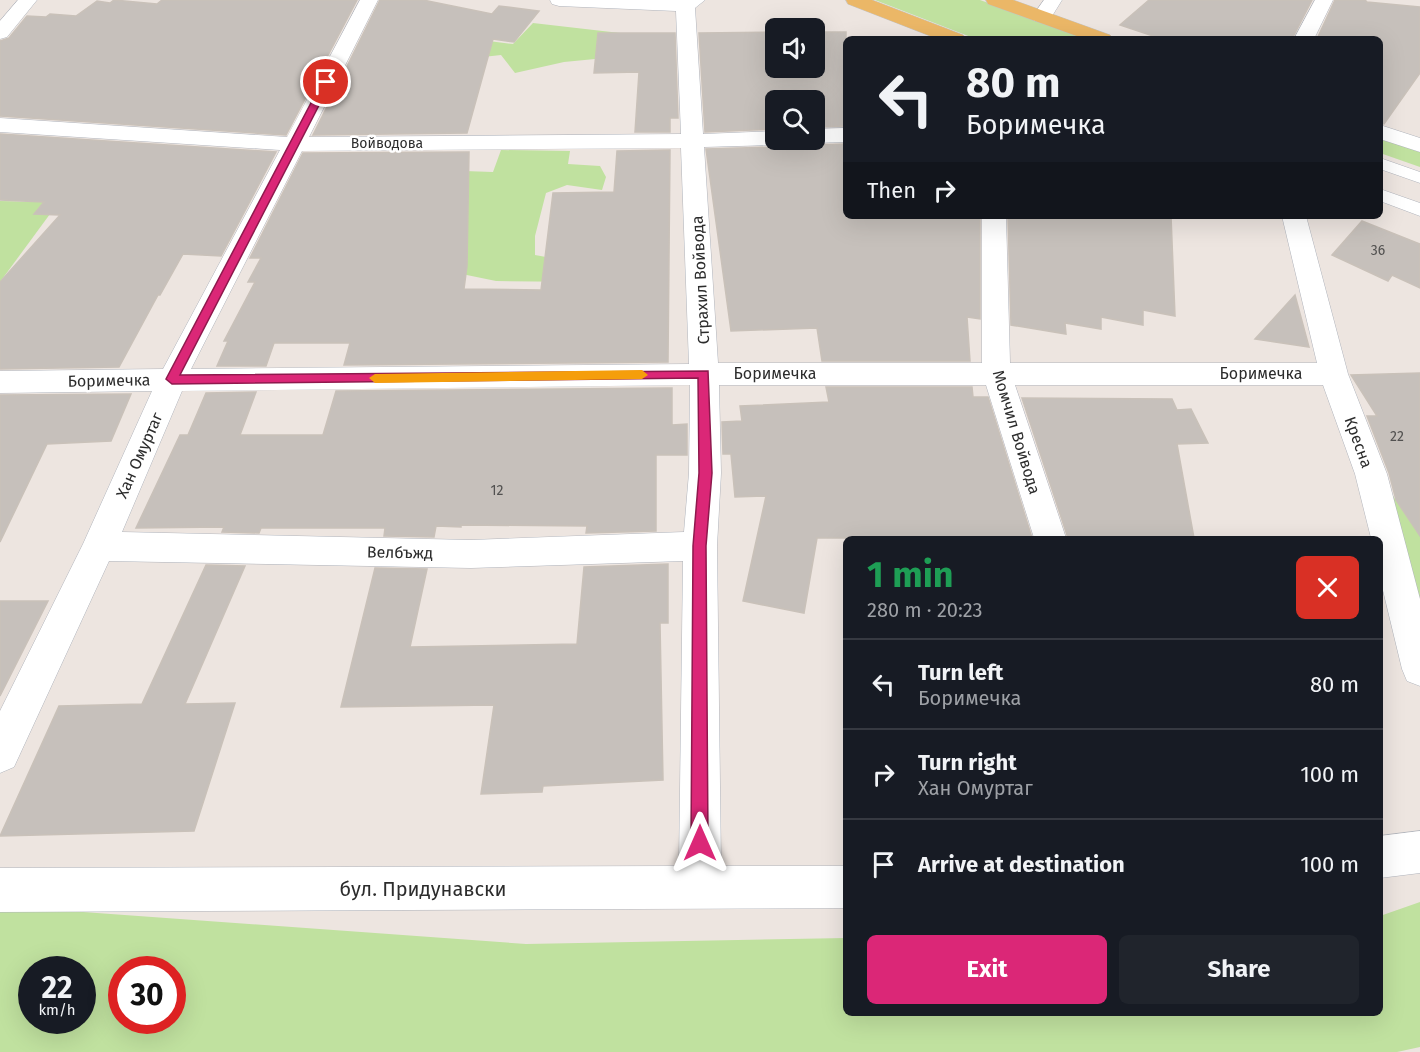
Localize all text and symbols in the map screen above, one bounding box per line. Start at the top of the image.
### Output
map controls [765,18,825,150]
button: sound [765,18,825,78]
pin [300,56,351,107]
text: 80 m [966,58,1060,108]
icon: left [867,60,945,138]
icon: arrive [309,65,342,98]
button: search [765,90,825,150]
text: Боримечка [966,109,1106,141]
street label: Войводова [351,135,423,152]
icon: right [928,174,961,207]
text: Then [867,177,916,204]
street label: Страхил Войвода [688,215,713,345]
house number: 36 [1371,242,1385,259]
street label: Боримечка [734,364,816,383]
street label: Боримечка [1220,364,1302,383]
street label: Момчил Войвода [989,368,1044,496]
street label: Боримечка [67,370,151,391]
street label: Хан Омуртаг [112,409,167,501]
street label: Кресна [1340,414,1377,471]
house number: 22 [1390,428,1404,445]
house number: 12 [491,482,504,499]
street label: Велбъжд [367,542,433,563]
text: 1 min [867,553,954,597]
button: close [1296,556,1359,619]
text: 280 m · 20:23 [867,598,983,622]
text: Turn left [918,659,1003,686]
icon: left [867,668,900,701]
text: 80 m [1310,671,1359,698]
text: Боримечка [918,686,1021,710]
text: Turn right [918,749,1017,776]
icon: right [867,758,900,791]
text: 100 m [1300,761,1359,788]
text: Хан Омуртаг [918,776,1033,800]
position arrow [668,811,732,875]
icon: arrive [867,848,900,881]
text: Arrive at destination [918,851,1125,878]
text: 100 m [1300,851,1359,878]
street label: бул. Придунавски [340,877,507,901]
button: Exit [867,935,1107,1004]
button: Share [1119,935,1359,1004]
speed limit sign: 30 [108,956,186,1034]
text: 22 [41,970,73,1006]
text: km/h [38,1001,76,1019]

